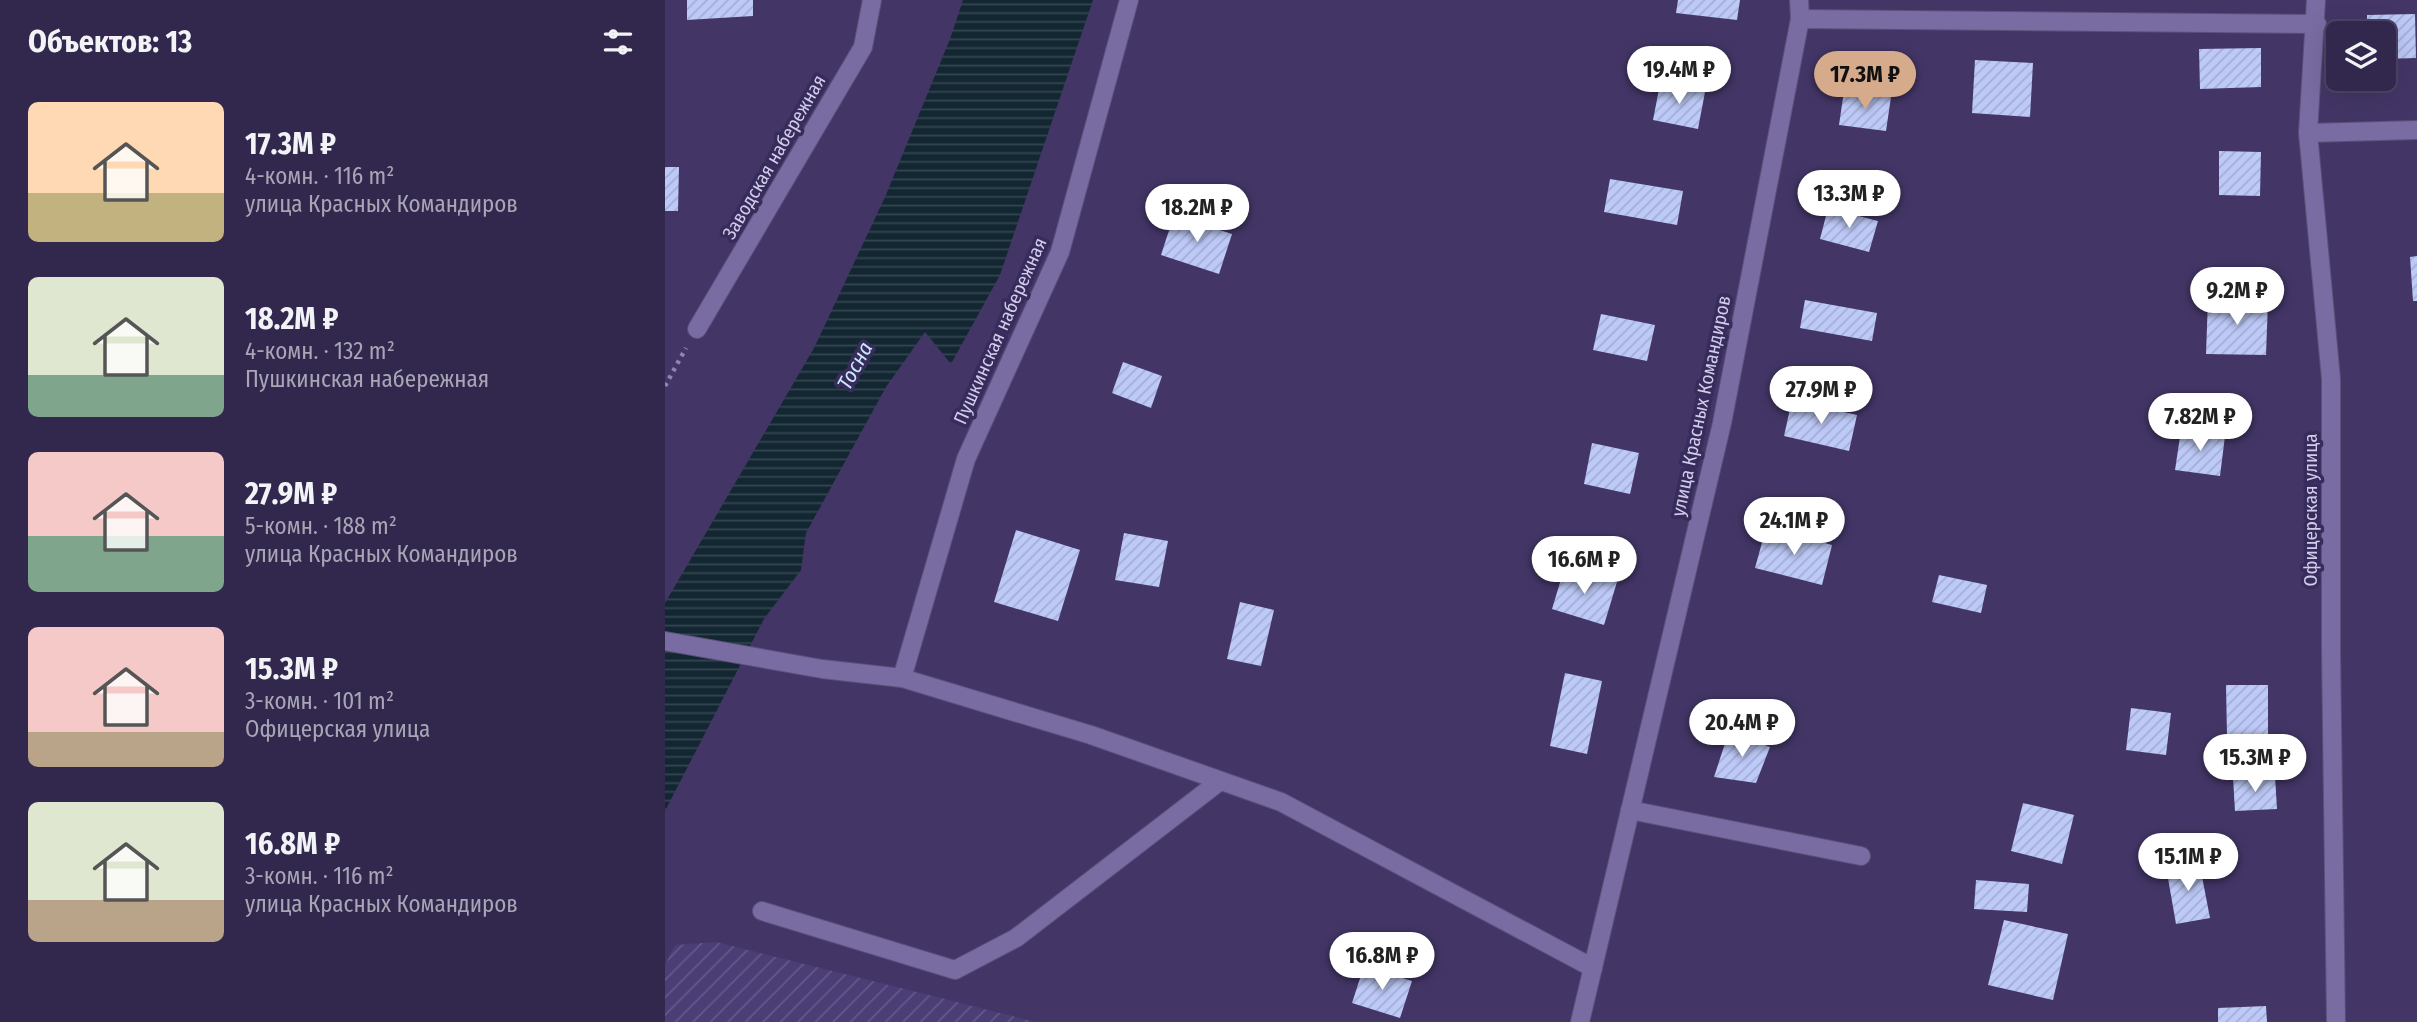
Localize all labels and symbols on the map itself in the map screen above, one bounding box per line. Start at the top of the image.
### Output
pin: 19.4M ₽ [1614,46,1744,106]
pin: 17.3M ₽ [1800,52,1930,111]
street label: Заводская набережная [718,71,830,243]
pin: 13.3M ₽ [1784,170,1914,230]
pin: 18.2M ₽ [1132,184,1262,244]
street label: Пушкинская набережная [948,234,1052,428]
pin: 9.2M ₽ [2180,268,2294,327]
street label: улица Красных Командиров [1666,293,1736,519]
water label: Тосна [832,338,878,394]
pin: 27.9M ₽ [1756,366,1886,426]
pin: 7.82M ₽ [2135,393,2265,453]
street label: Офицерская улица [2299,433,2322,587]
pin: 24.1M ₽ [1729,498,1859,557]
pin: 16.6M ₽ [1519,536,1649,596]
pin: 20.4M ₽ [1677,700,1807,759]
pin: 15.3M ₽ [2190,734,2320,794]
pin: 15.1M ₽ [2123,834,2253,893]
pin: 16.8M ₽ [1317,932,1447,992]

